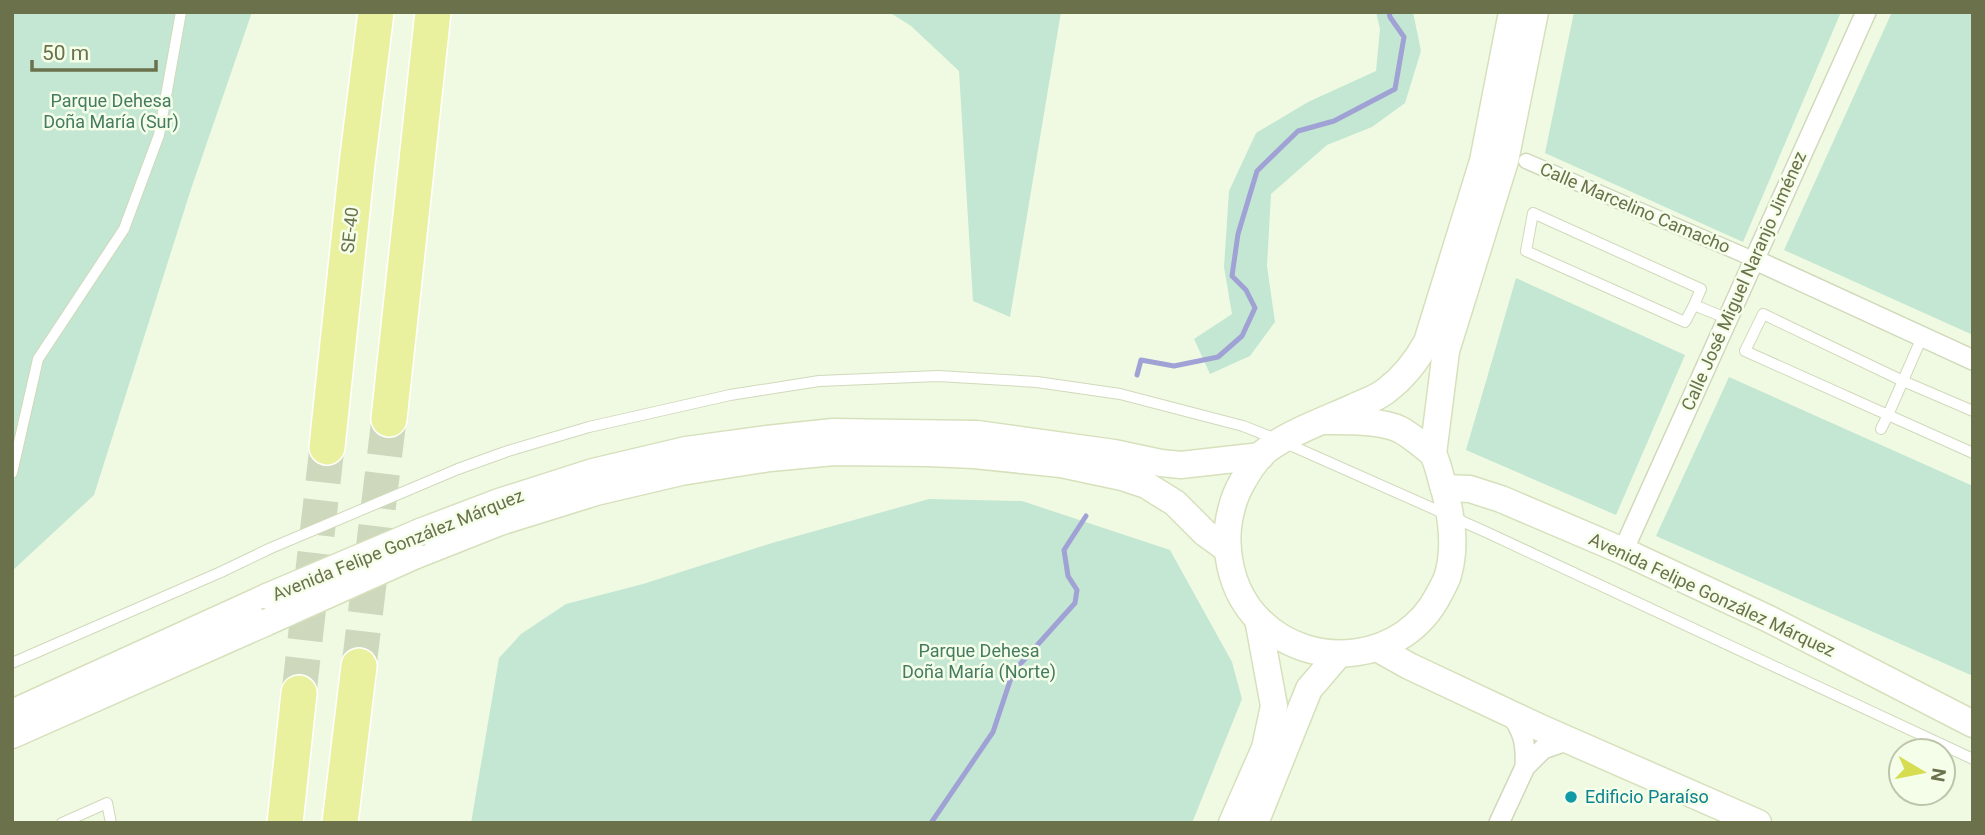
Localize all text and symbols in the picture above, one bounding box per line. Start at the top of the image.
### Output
scale bar [32,28,156,72]
text: 50 m [42,41,89,65]
park label: Parque Dehesa Doña María (Sur) [43,90,179,133]
street label: Calle José Miguel Naranjo Jiménez [1677,148,1810,414]
street label: Calle Marcelino Camacho [1537,158,1734,257]
street label: SE-40 [337,206,362,254]
street label: Avenida Felipe González Márquez [269,484,526,605]
street label: Avenida Felipe González Márquez [1586,528,1839,661]
park label: Parque Dehesa Doña María (Norte) [902,640,1056,683]
north arrow [1887,737,1957,807]
text: N [1926,766,1951,783]
place label: Edificio Paraíso [1585,786,1709,807]
marker: Edificio Paraíso [1563,789,1579,805]

